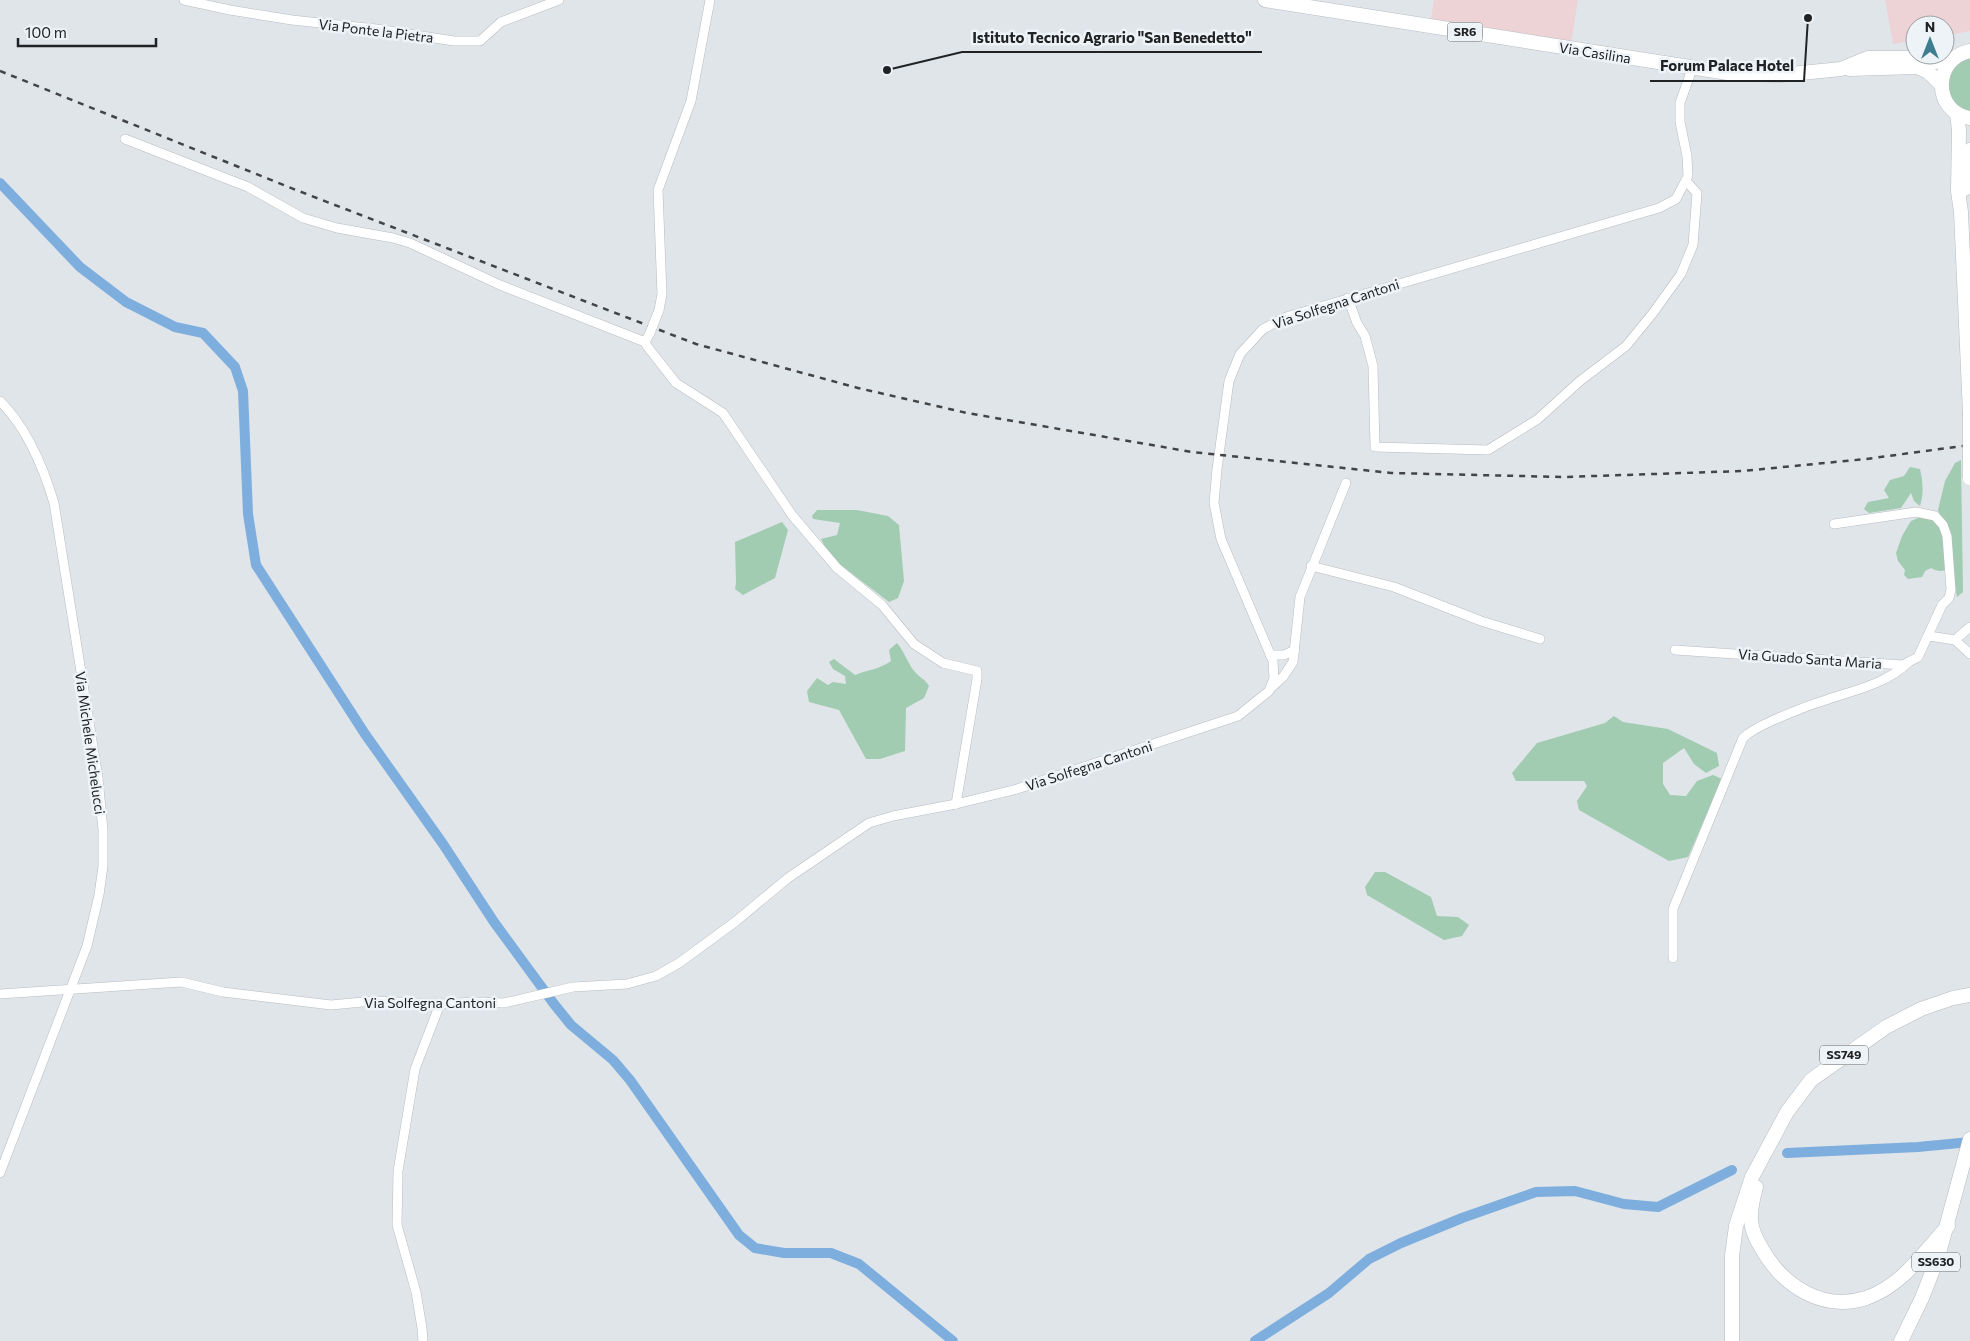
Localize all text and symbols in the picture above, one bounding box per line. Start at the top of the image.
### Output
scale bar [18,15,155,47]
street label: Via Ponte la Pietra [318,15,434,46]
north arrow [1905,15,1955,65]
text: N [1925,18,1935,35]
callout: Istituto Tecnico Agrario "San Benedetto" [962,22,1262,52]
road number: SR6 [1448,22,1482,42]
text: 100 m [25,23,67,41]
text: Istituto Tecnico Agrario "San Benedetto" [972,28,1252,46]
street label: Via Casilina [1558,38,1632,67]
callout: Forum Palace Hotel [1650,51,1804,81]
text: Forum Palace Hotel [1660,56,1794,74]
street label: Via Solfegna Cantoni [1270,275,1401,332]
street label: Via Guado Santa Maria [1738,645,1883,672]
street label: Via Michele Michelucci [72,670,109,816]
street label: Via Solfegna Cantoni [1023,737,1154,794]
street label: Via Solfegna Cantoni [364,994,496,1011]
road number: SS749 [1820,1046,1868,1064]
road number: SS630 [1912,1252,1960,1272]

